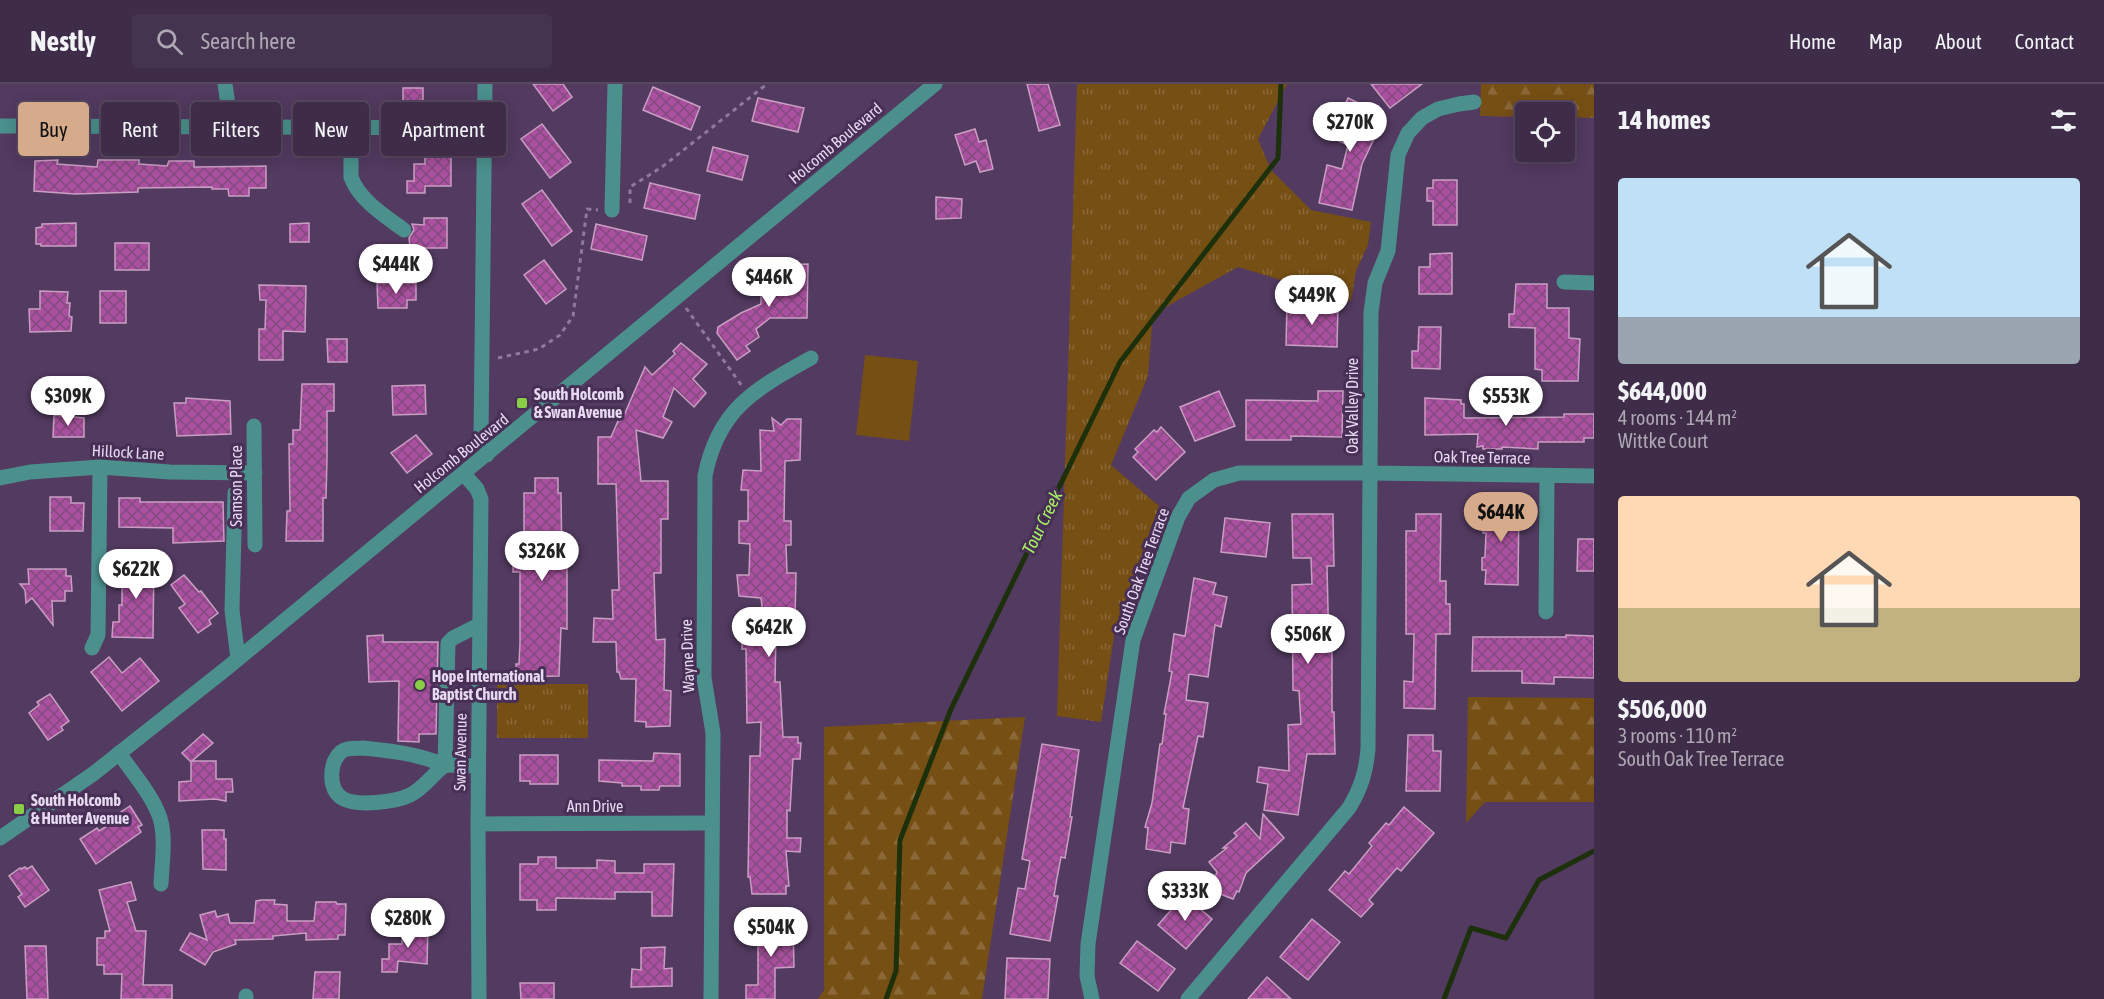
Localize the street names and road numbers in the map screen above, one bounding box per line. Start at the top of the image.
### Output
street label: Holcomb Boulevard [785,99,885,187]
street label: Oak Valley Drive [1343,358,1362,454]
street label: Holcomb Boulevard [410,410,512,496]
street label: Hillock Lane [91,441,165,463]
street label: Samson Place [227,445,245,527]
street label: Oak Tree Terrace [1434,447,1530,467]
street label: South Oak Tree Terrace [1110,505,1172,637]
street label: Wayne Drive [677,619,698,693]
street label: Swan Avenue [450,713,470,791]
street label: Ann Drive [567,797,623,815]

